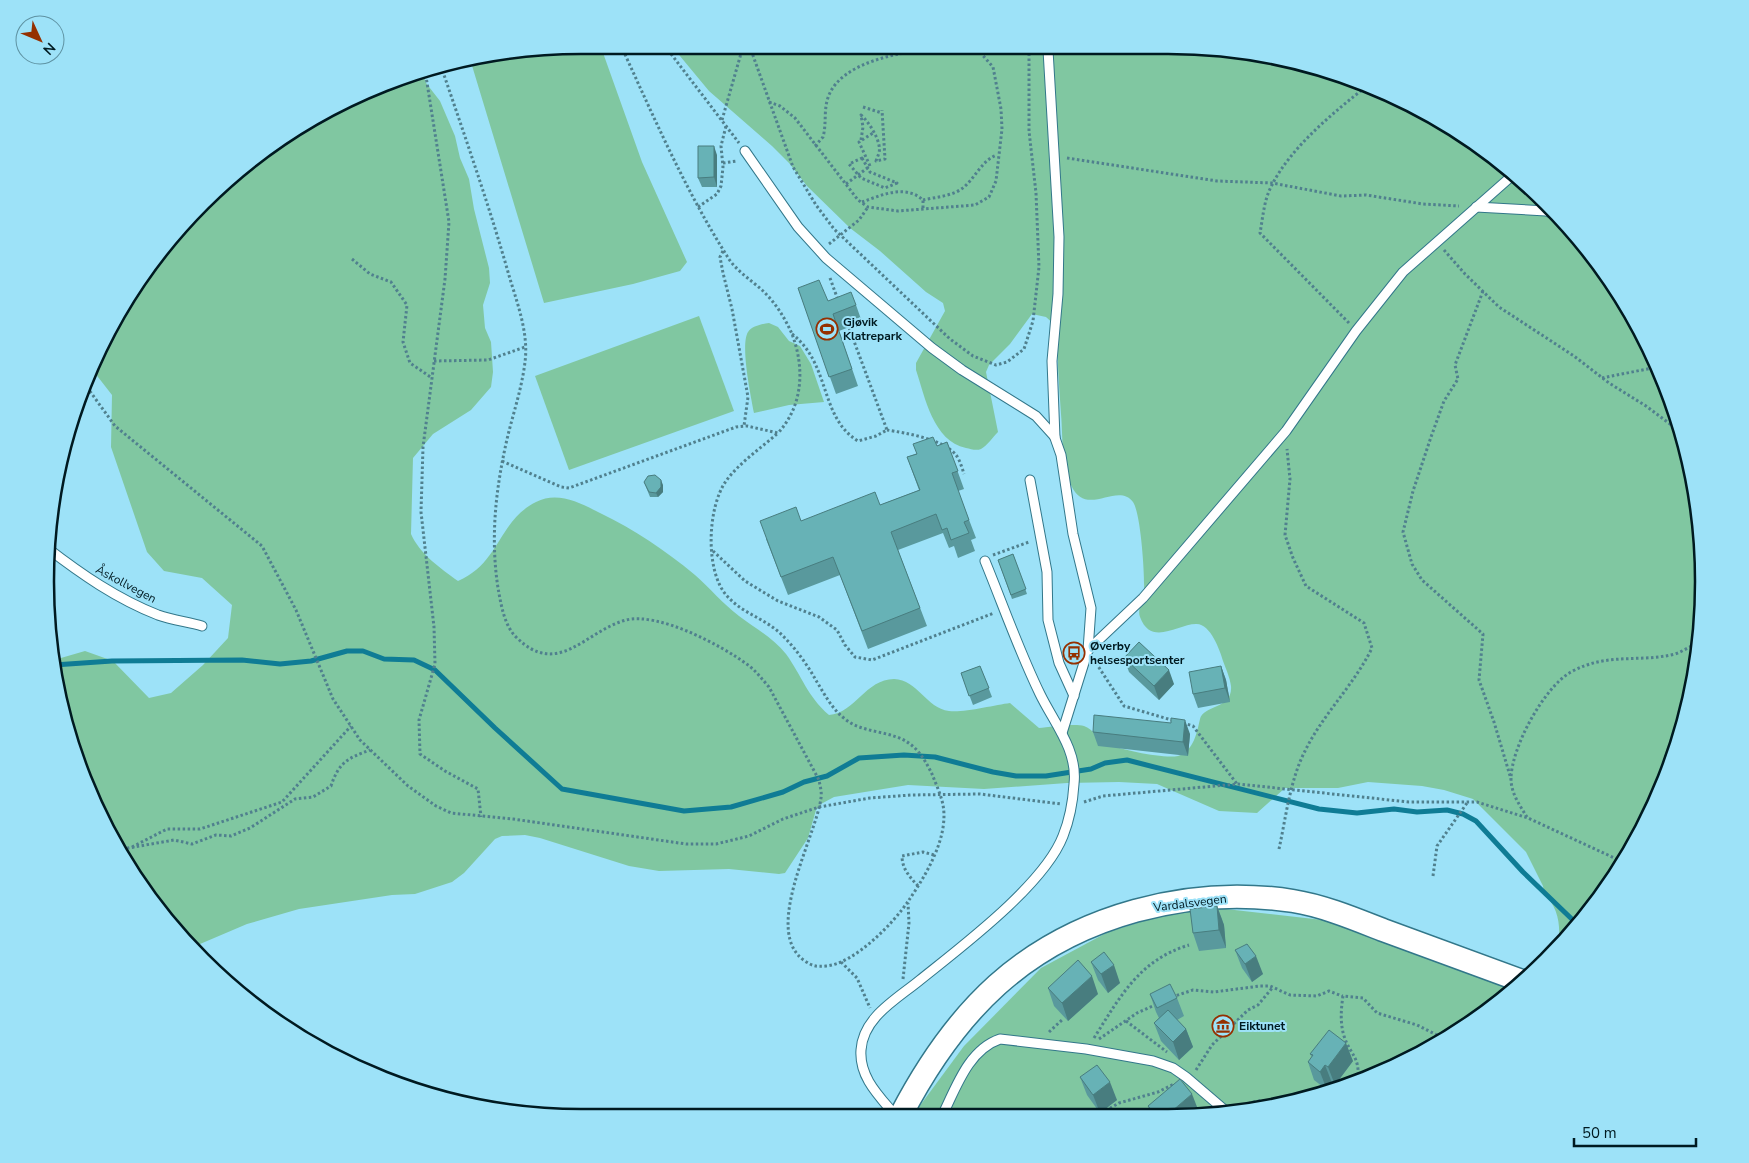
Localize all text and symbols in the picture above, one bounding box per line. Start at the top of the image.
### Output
north arrow [15,15,65,65]
text: N [39,38,59,59]
place label: Gjøvik Klatrepark [843,314,903,344]
sports icon: Gjøvik Klatrepark [815,317,839,341]
street label: Åskollvegen [93,561,159,607]
place label: Øverby helsesportsenter [1090,638,1185,668]
bus stop icon: Øverby helsesportsenter [1062,641,1086,665]
street label: Vardalsvegen [1152,891,1227,916]
museum icon: Eiktunet [1211,1014,1235,1038]
place label: Eiktunet [1239,1018,1286,1034]
scale bar [1574,1116,1696,1148]
text: 50 m [1582,1123,1617,1143]

